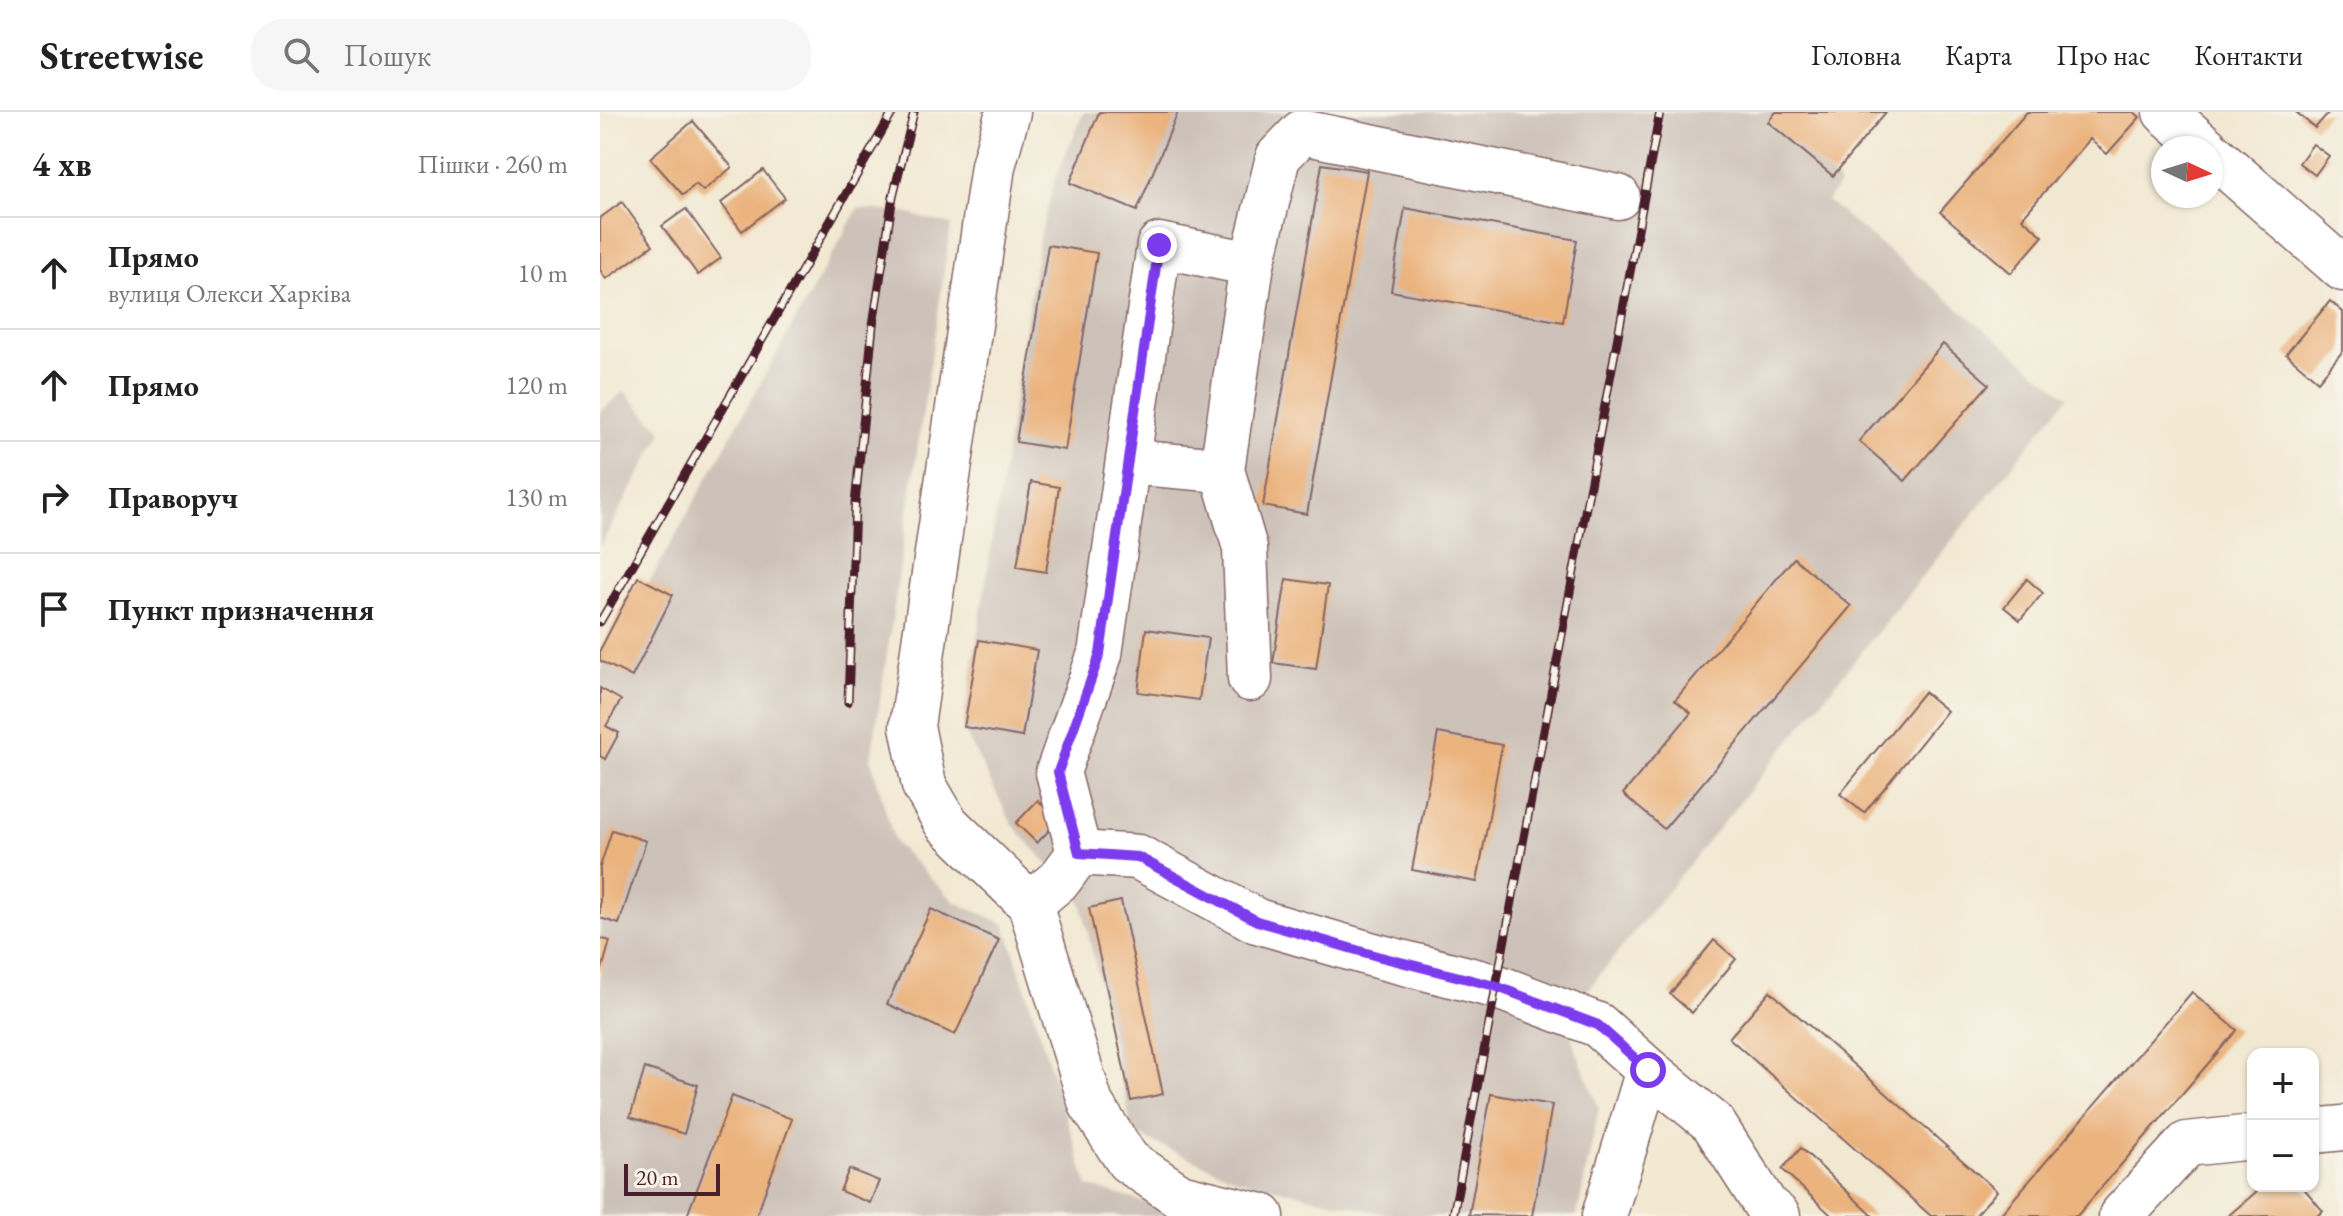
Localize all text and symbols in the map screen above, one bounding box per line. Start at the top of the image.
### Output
search box [251,19,811,91]
text: Streetwise [40,31,203,80]
icon: search [279,33,323,77]
text: Пошук [343,36,431,75]
text: Головна [1811,37,1901,73]
text: Карта [1945,37,2012,73]
text: Про нас [2056,37,2150,73]
text: Контакти [2194,37,2303,73]
north arrow [2151,136,2223,208]
text: 4 хв [32,142,92,186]
text: Пішки · 260 m [417,147,568,181]
route end [1141,227,1177,263]
text: Прямо [108,237,199,276]
icon: ahead [32,251,76,295]
text: 10 m [518,256,568,290]
text: вулиця Олекси Харківа [108,276,351,310]
icon: ahead [32,363,76,407]
text: Прямо [108,366,199,405]
text: 120 m [505,368,568,402]
icon: right [32,475,76,519]
text: Праворуч [108,478,238,517]
text: 130 m [505,480,568,514]
icon: arrive [32,587,76,631]
text: Пункт призначення [108,590,374,629]
map controls [2247,1048,2319,1192]
button: + [2247,1048,2319,1120]
route start [1630,1052,1666,1088]
button: − [2247,1120,2319,1192]
scale bar [624,1160,720,1196]
text: 20 m [636,1163,679,1192]

